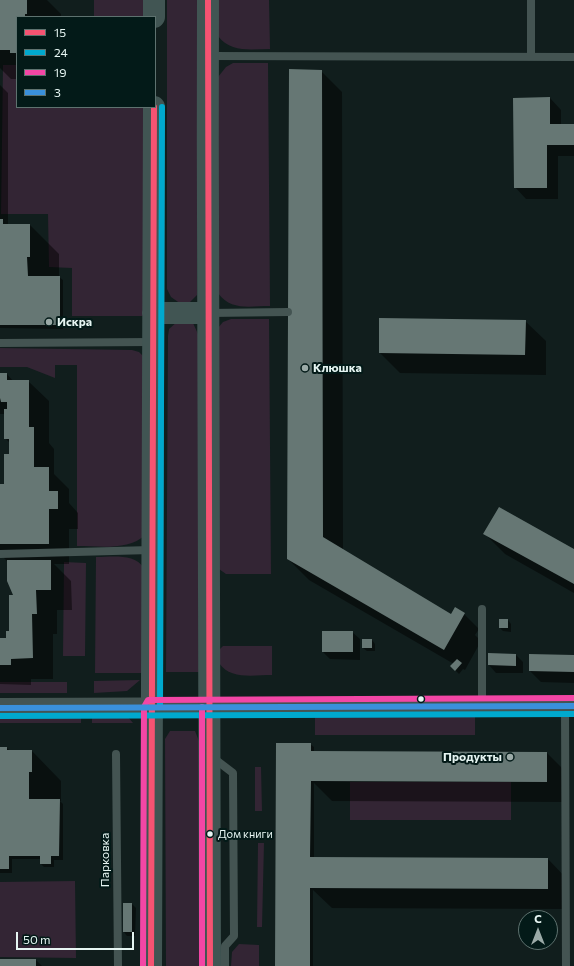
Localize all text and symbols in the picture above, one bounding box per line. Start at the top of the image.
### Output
legend [16,16,156,108]
text: 15 [54,25,66,39]
text: 24 [54,45,68,59]
text: 19 [54,65,66,79]
text: 3 [54,85,61,99]
place label: Искра [57,315,92,329]
marker: Искра [44,317,54,327]
place label: Клюшка [313,361,362,375]
marker: Клюшка [300,363,310,373]
unlabelled marker [416,694,426,704]
place label: Продукты [443,750,502,764]
marker: Продукты [505,752,515,762]
place label: Дом книги [218,827,273,841]
marker: Дом книги [205,829,215,839]
street label: Парковка [98,833,112,887]
north arrow [518,910,558,950]
text: С [534,912,542,925]
scale bar [18,924,136,950]
text: 50 m [23,932,51,946]

